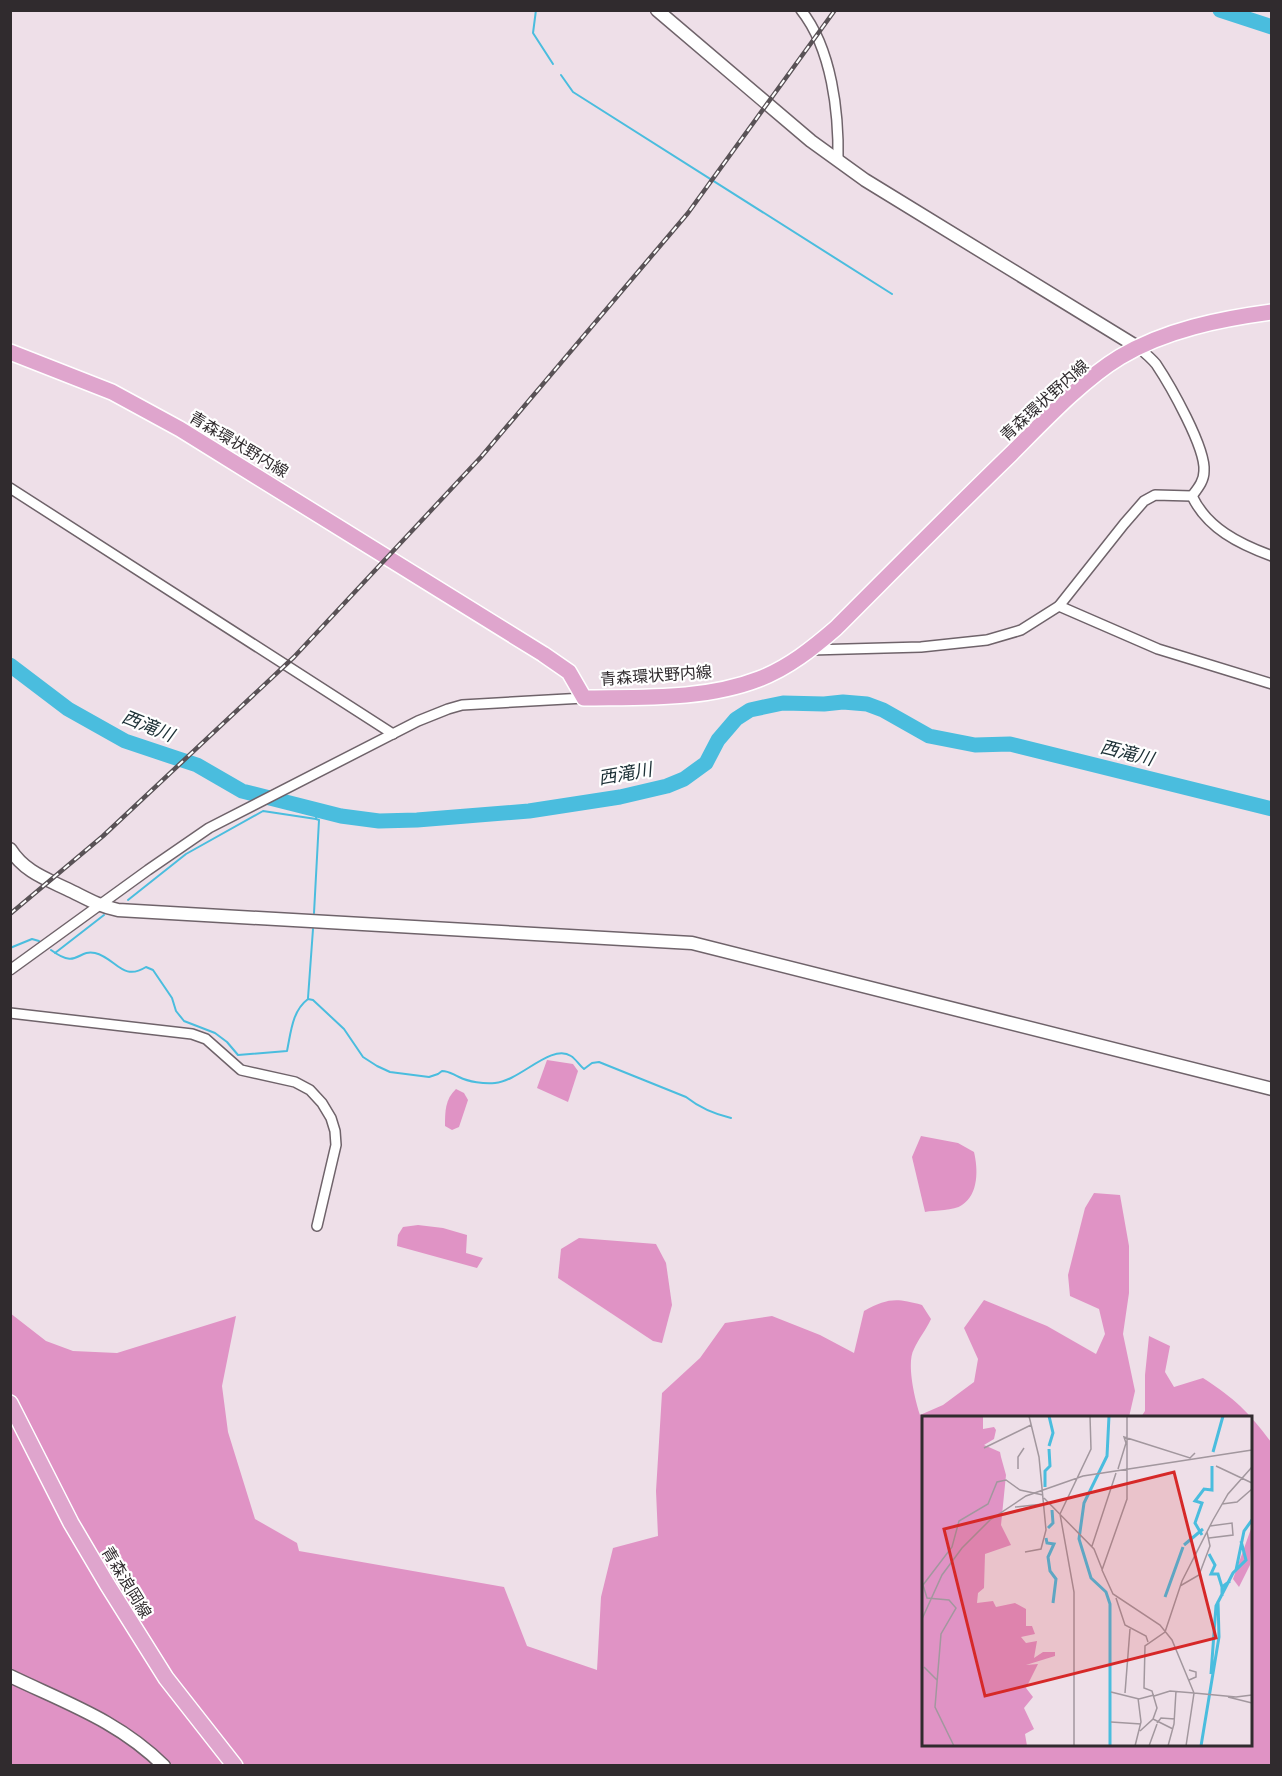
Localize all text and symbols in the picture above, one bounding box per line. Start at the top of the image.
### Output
street label: 青森環状野内線 [996,355,1094,446]
street label: 青森環状野内線 [185,407,292,483]
street label: 青森環状野内線 [599,661,713,691]
water label: 西滝川 [118,705,179,748]
water label: 西滝川 [1098,735,1158,772]
water label: 西滝川 [596,757,656,791]
inset map [922,1416,1252,1746]
street label: 青森浪岡線 [96,1543,156,1622]

